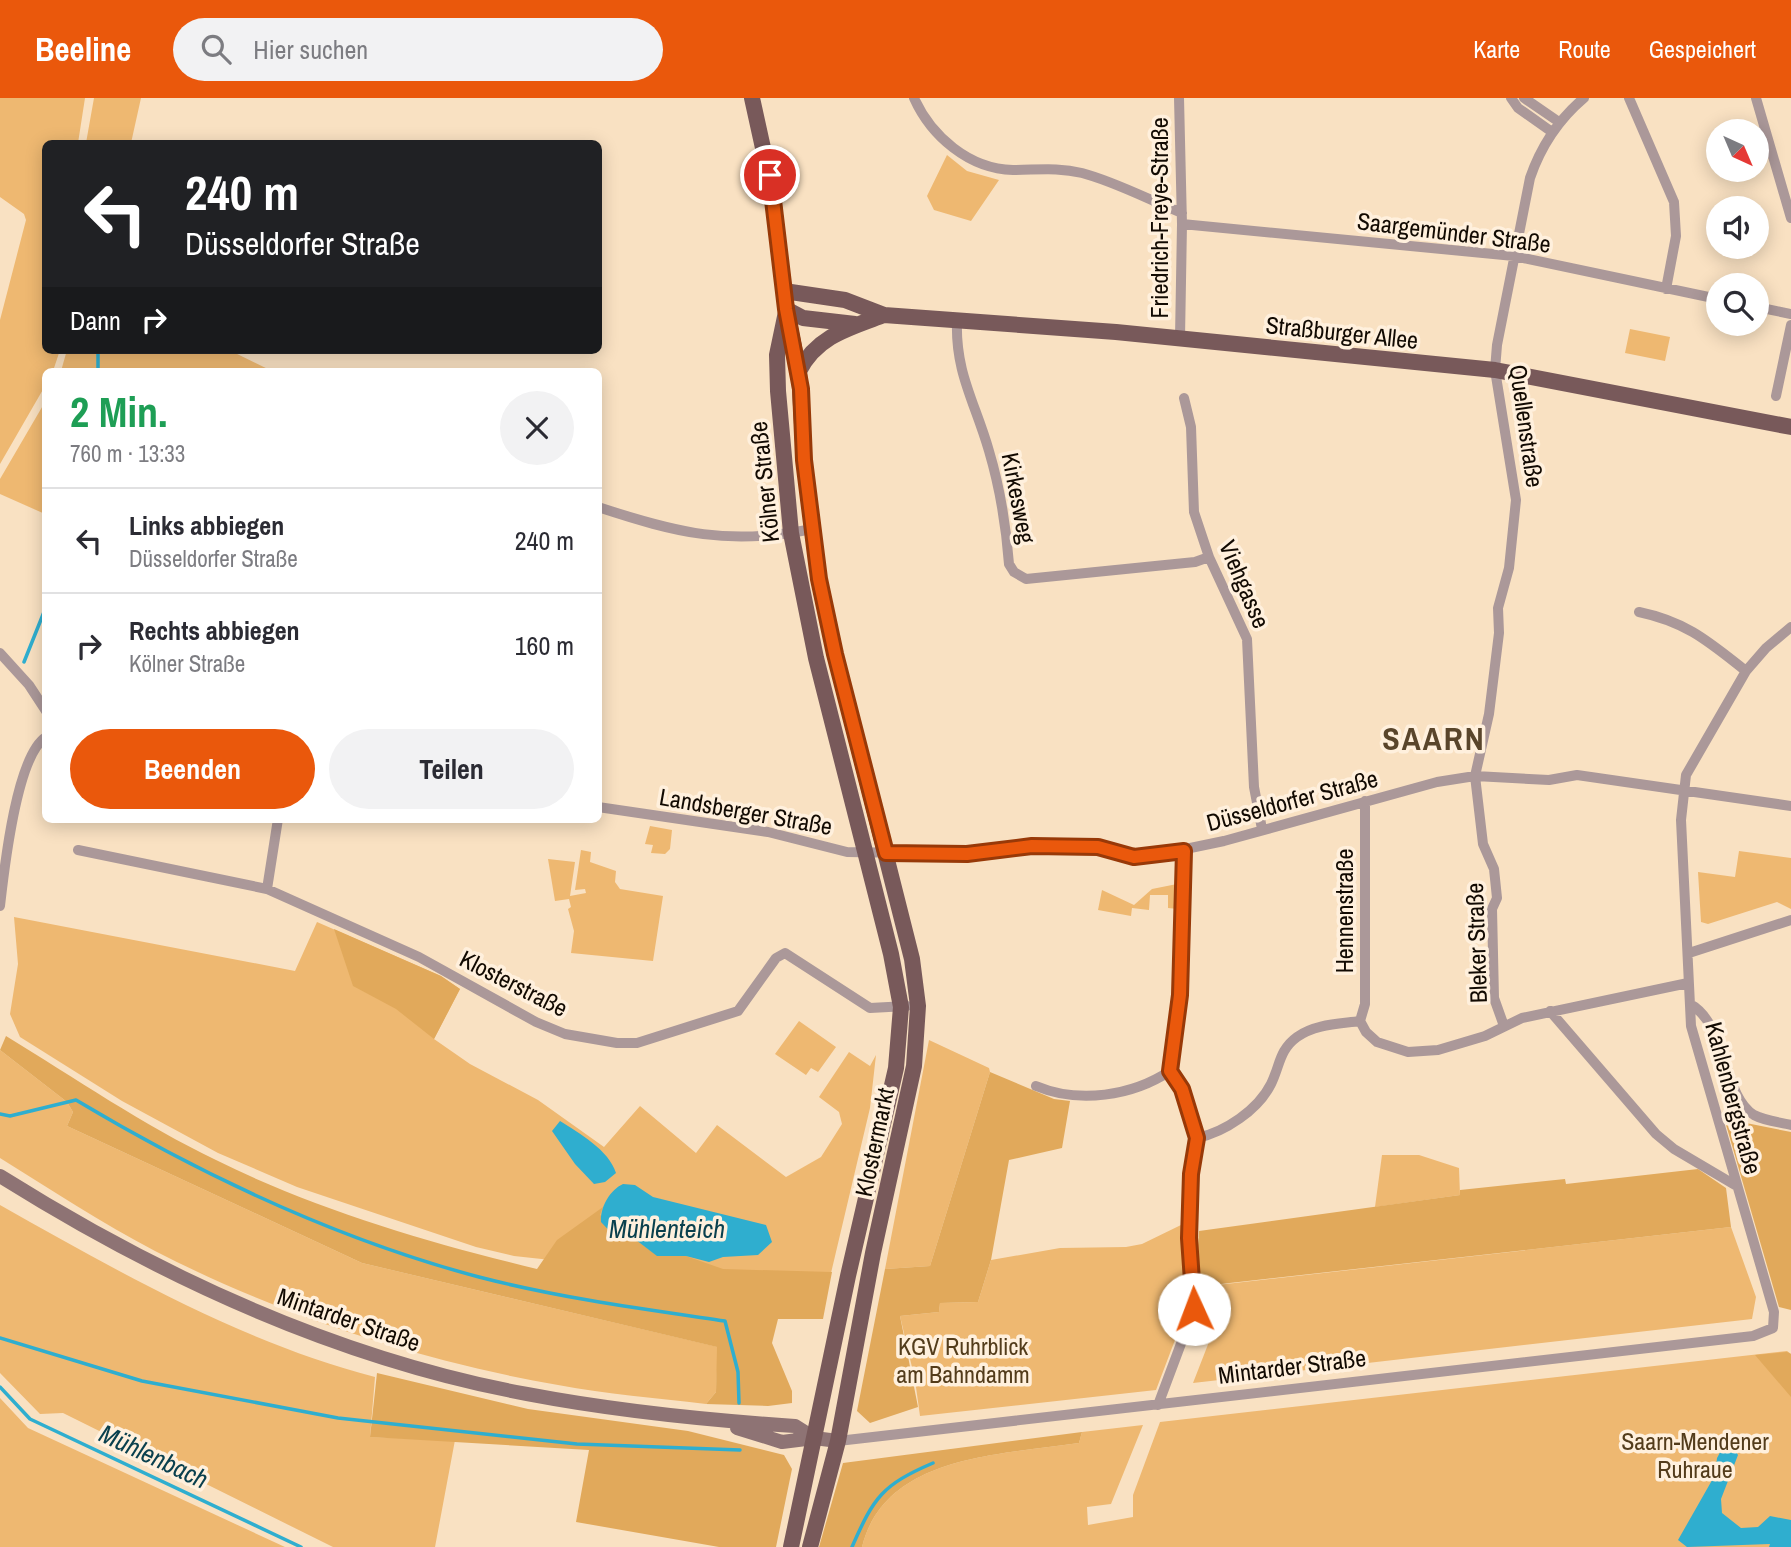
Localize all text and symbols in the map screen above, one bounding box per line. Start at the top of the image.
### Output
search box [173,18,663,81]
text: Beeline [35,27,131,71]
icon: search [197,30,235,68]
text: Hier suchen [253,32,368,67]
text: Karte [1473,33,1520,65]
text: Route [1558,33,1611,65]
text: Gespeichert [1649,33,1756,65]
street label: Friedrich-Freye-Straße [1143,117,1175,319]
north arrow [1706,119,1769,182]
map controls [1706,119,1769,336]
pin [740,145,800,205]
icon: arrive [751,156,789,194]
text: 240 m [185,159,299,225]
icon: left [70,168,161,259]
button: sound [1706,196,1769,259]
street label: Saargemünder Straße [1355,204,1553,260]
text: Düsseldorfer Straße [185,222,420,265]
button: search [1706,273,1769,336]
icon: right [135,301,173,339]
text: Dann [70,303,121,338]
street label: Straßburger Allee [1264,308,1420,356]
street label: Quellenstraße [1503,363,1551,489]
text: 2 Min. [70,384,168,440]
button: close [500,391,574,465]
street label: Kölner Straße [742,420,786,544]
text: 760 m · 13:33 [70,438,185,469]
street label: Kirkesweg [995,450,1043,546]
text: Links abbiegen [129,508,284,543]
icon: left [70,522,108,560]
text: 240 m [515,523,574,558]
street label: Viehgasse [1212,535,1278,633]
text: Düsseldorfer Straße [129,543,298,574]
text: Rechts abbiegen [129,613,300,648]
icon: right [70,627,108,665]
text: 160 m [515,628,574,663]
text: Kölner Straße [129,648,245,679]
district label: SAARN [1382,717,1486,760]
button: Beenden [70,729,315,809]
button: Teilen [329,729,574,809]
street label: Düsseldorfer Straße [1203,762,1381,838]
street label: Landsberger Straße [657,780,835,842]
street label: Hennenstraße [1328,849,1360,973]
street label: Bleker Straße [1458,882,1494,1004]
street label: Klosterstraße [455,942,573,1024]
street label: Kahlenbergstraße [1698,1018,1770,1178]
street label: Klostermarkt [847,1084,901,1199]
water label: Mühlenteich [609,1211,725,1246]
position arrow [1157,1272,1231,1346]
street label: Mintarder Straße [273,1280,425,1358]
park label: KGV Ruhrblick am Bahndamm [896,1330,1030,1390]
street label: Mintarder Straße [1216,1341,1368,1391]
water label: Mühlenbach [94,1416,214,1496]
park label: Saarn-Mendener Ruhraue [1621,1425,1769,1485]

